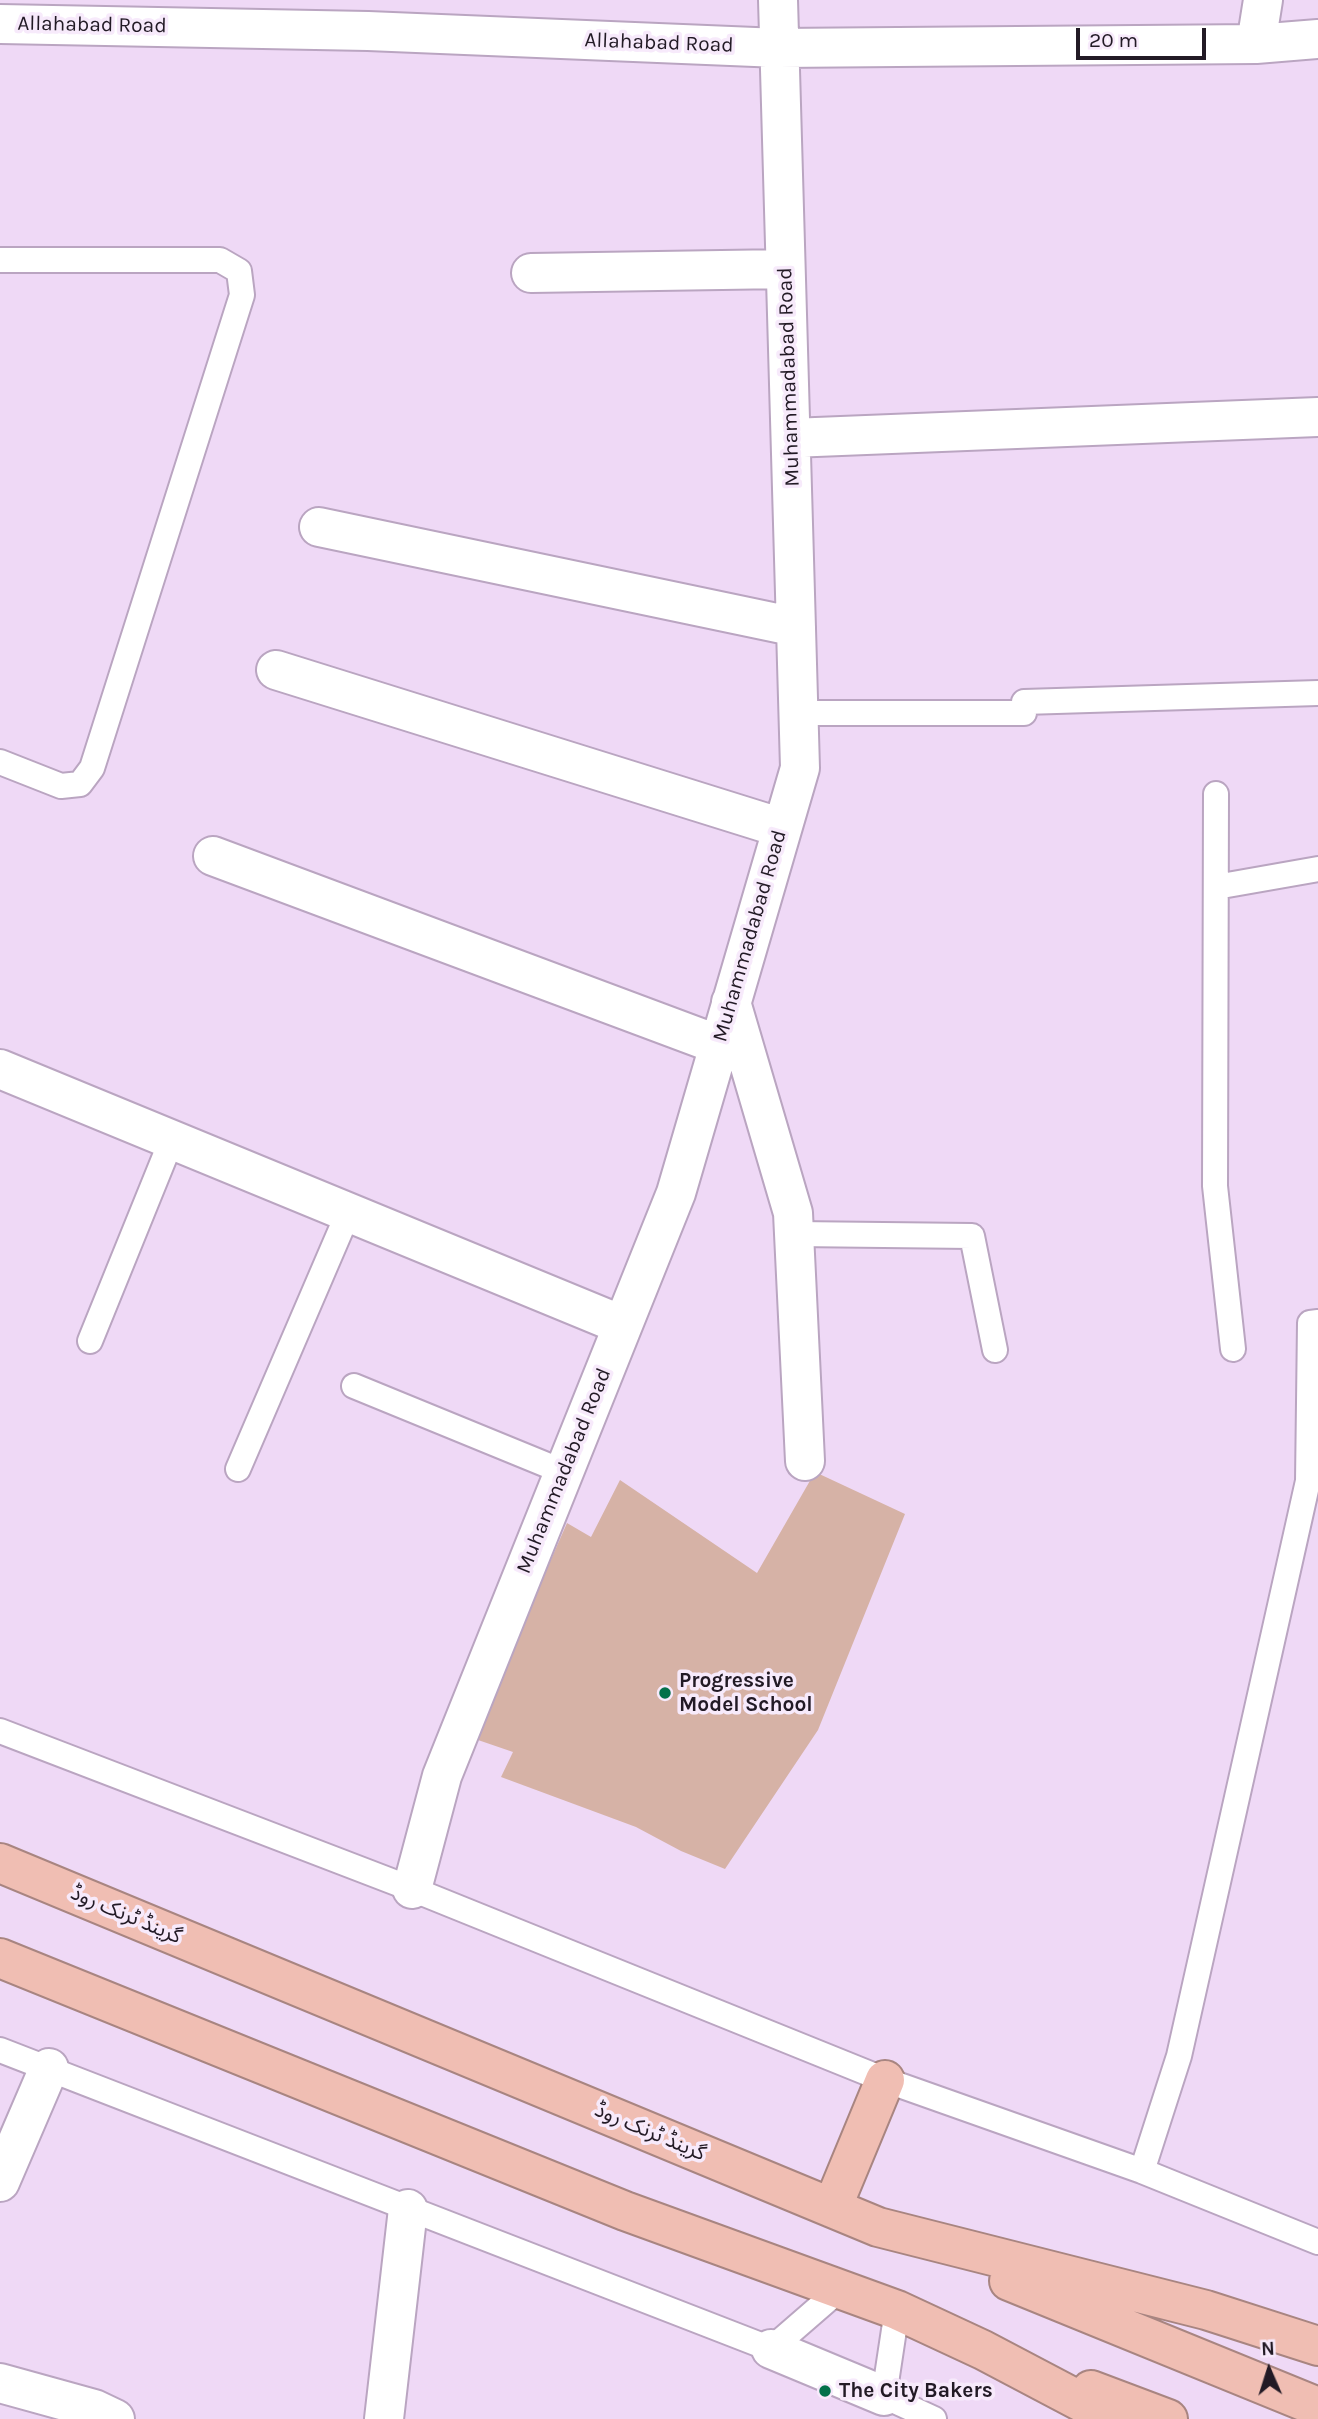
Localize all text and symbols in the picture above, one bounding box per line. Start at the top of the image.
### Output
street label: Allahabad Road [17,11,167,39]
scale bar [1080,14,1210,58]
street label: Allahabad Road [584,28,734,58]
text: 20 m [1089,28,1138,52]
street label: Muhammadabad Road [773,267,805,487]
street label: Muhammadabad Road [708,827,792,1045]
street label: Muhammadabad Road [511,1365,617,1577]
place label: Progressive Model School [679,1668,813,1718]
marker: Progressive Model School [657,1685,673,1701]
street label: گرینڈ ٹرنک روڈ [67,1880,185,1950]
street label: گرینڈ ٹرنک روڈ [591,2097,709,2167]
north arrow [1234,2335,1304,2405]
text: N [1261,2338,1275,2360]
place label: The City Bakers [839,2378,993,2404]
marker: The City Bakers [817,2383,833,2399]

